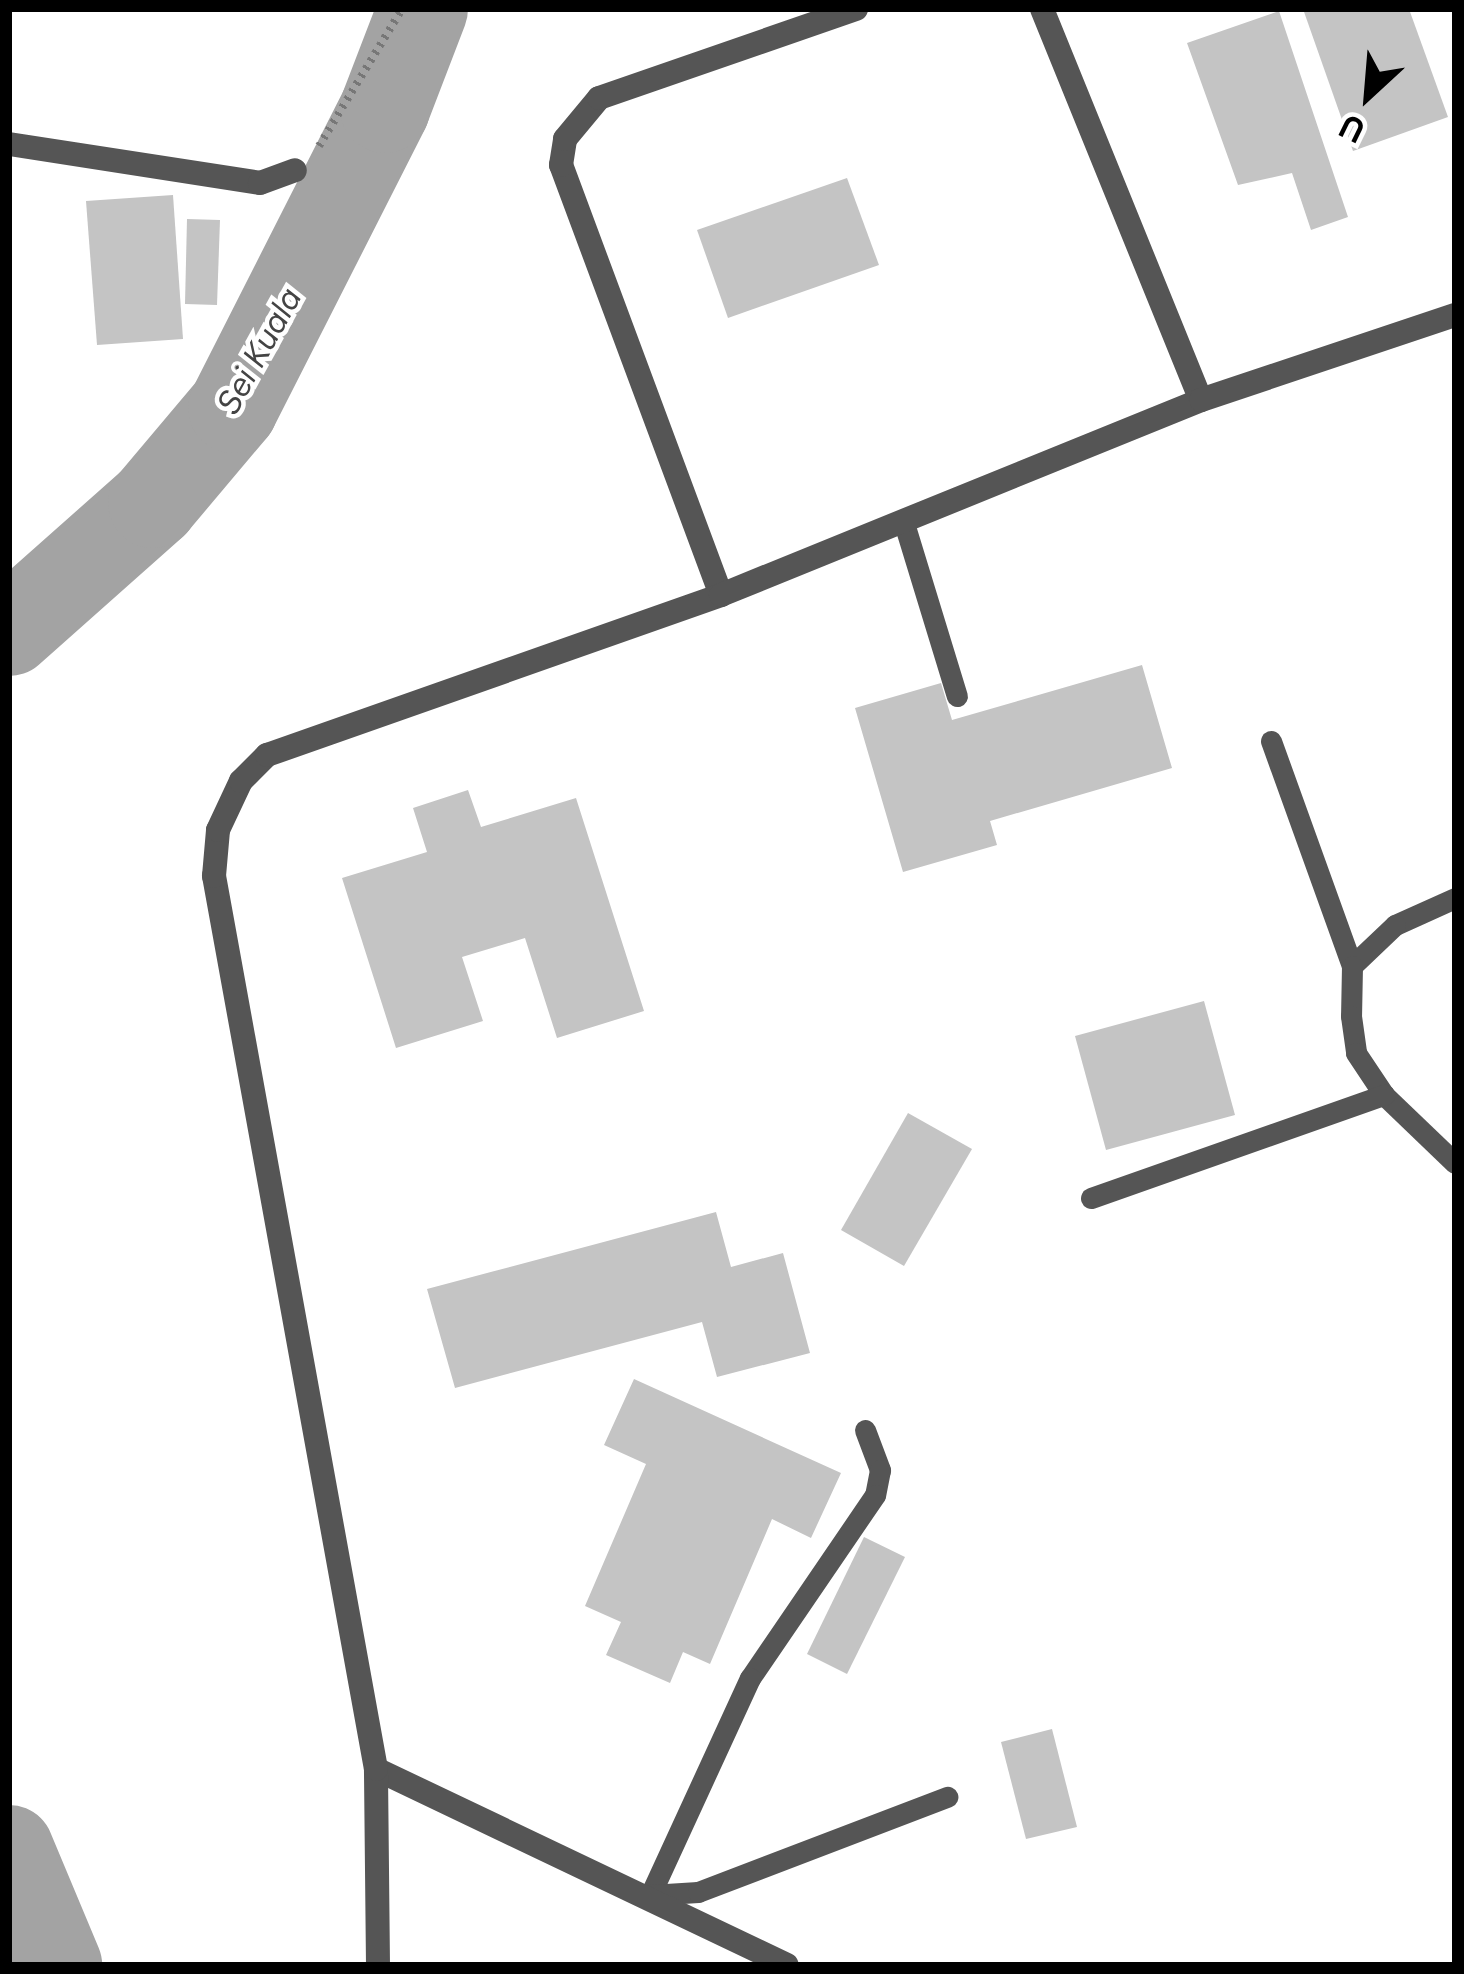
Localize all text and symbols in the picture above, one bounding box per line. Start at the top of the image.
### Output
north arrow [1308,36,1428,156]
text: U [1333,106,1371,151]
water label: Sei Kuala [208,281,310,421]

